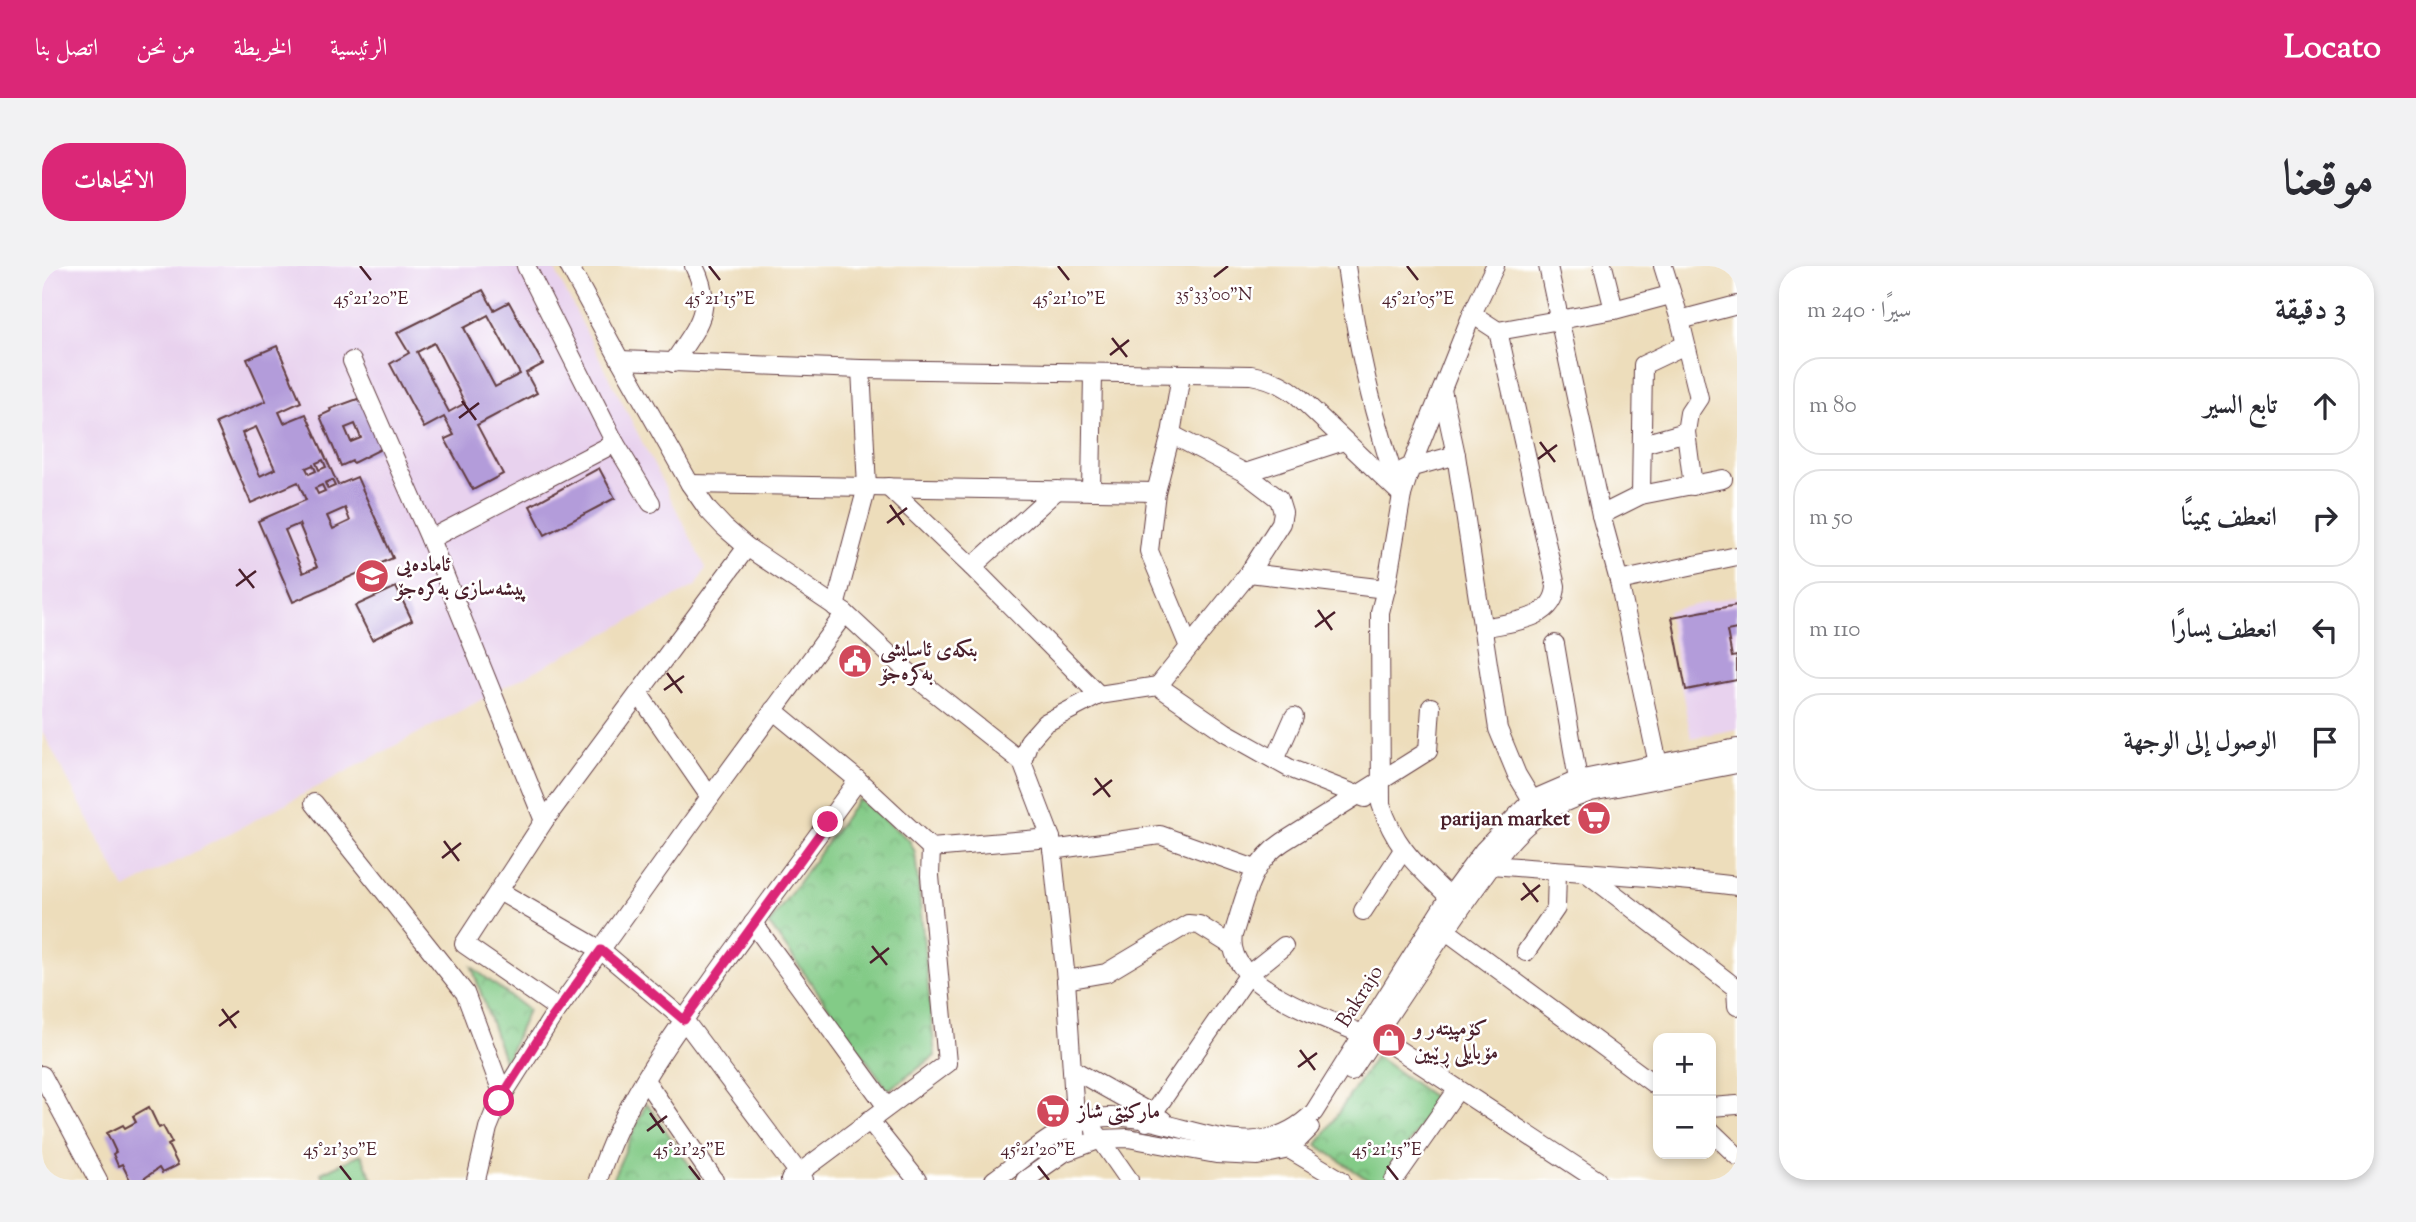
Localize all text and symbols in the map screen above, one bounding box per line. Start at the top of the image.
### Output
text: Locato [2284,25,2381,73]
text: اتصل بنا [35,32,98,66]
text: من نحن [136,32,196,66]
text: الخريطة [234,32,292,66]
text: الرئيسية [330,32,388,66]
button: الاتجاهات [42,143,186,221]
text: موقعنا [2282,147,2374,217]
text: 35°33'00"N [1176,283,1252,309]
text: 45°21'20"E [334,287,409,313]
text: 45°21'15"E [685,287,755,313]
text: 45°21'10"E [1033,287,1105,313]
text: 45°21'05"E [1382,287,1454,313]
text: 3 دقيقة [2275,290,2346,333]
text: سيرًا · 240 m [1807,295,1912,328]
icon: ahead [2306,387,2344,425]
text: تابع السير [2204,388,2277,425]
text: 80 m [1809,390,1857,423]
icon: right [2306,499,2344,537]
text: انعطف يمينًا [2181,500,2277,537]
text: 50 m [1809,502,1853,535]
place label: ئامادەیی پیشەسازی بەکرەجۆ [394,551,526,605]
school or university icon: ئامادەیی پیشەسازی بەکرەجۆ [353,557,391,595]
icon: left [2306,611,2344,649]
text: انعطف يسارًا [2170,612,2277,649]
text: 110 m [1809,614,1861,647]
place label: بنکەی ئاسایشی بەکرەجۆ [878,636,978,690]
public building icon: بنکەی ئاسایشی بەکرەجۆ [836,642,874,680]
icon: arrive [2306,723,2344,761]
text: الوصول إلى الوجهة [2123,724,2277,761]
supermarket icon: parijan market [1575,799,1613,837]
place label: parijan market [1440,805,1571,835]
route end [812,806,843,837]
street label: Bakrajo [1330,960,1392,1034]
place label: کۆمپیتەر و مۆبایلی ڕێبین [1412,1015,1498,1069]
shop icon: کۆمپیتەر و مۆبایلی ڕێبین [1370,1021,1408,1059]
map controls [1653,1033,1716,1159]
button: + [1653,1033,1716,1096]
route start [483,1085,514,1116]
supermarket icon: مارکێتی شاز [1034,1092,1072,1130]
button: − [1653,1096,1716,1159]
place label: مارکێتی شاز [1076,1098,1160,1128]
text: 45°21'30"E [303,1138,377,1164]
text: 45°21'25"E [653,1138,725,1164]
text: 45°21'20"E [1001,1138,1076,1164]
text: 45°21'15"E [1352,1138,1422,1164]

